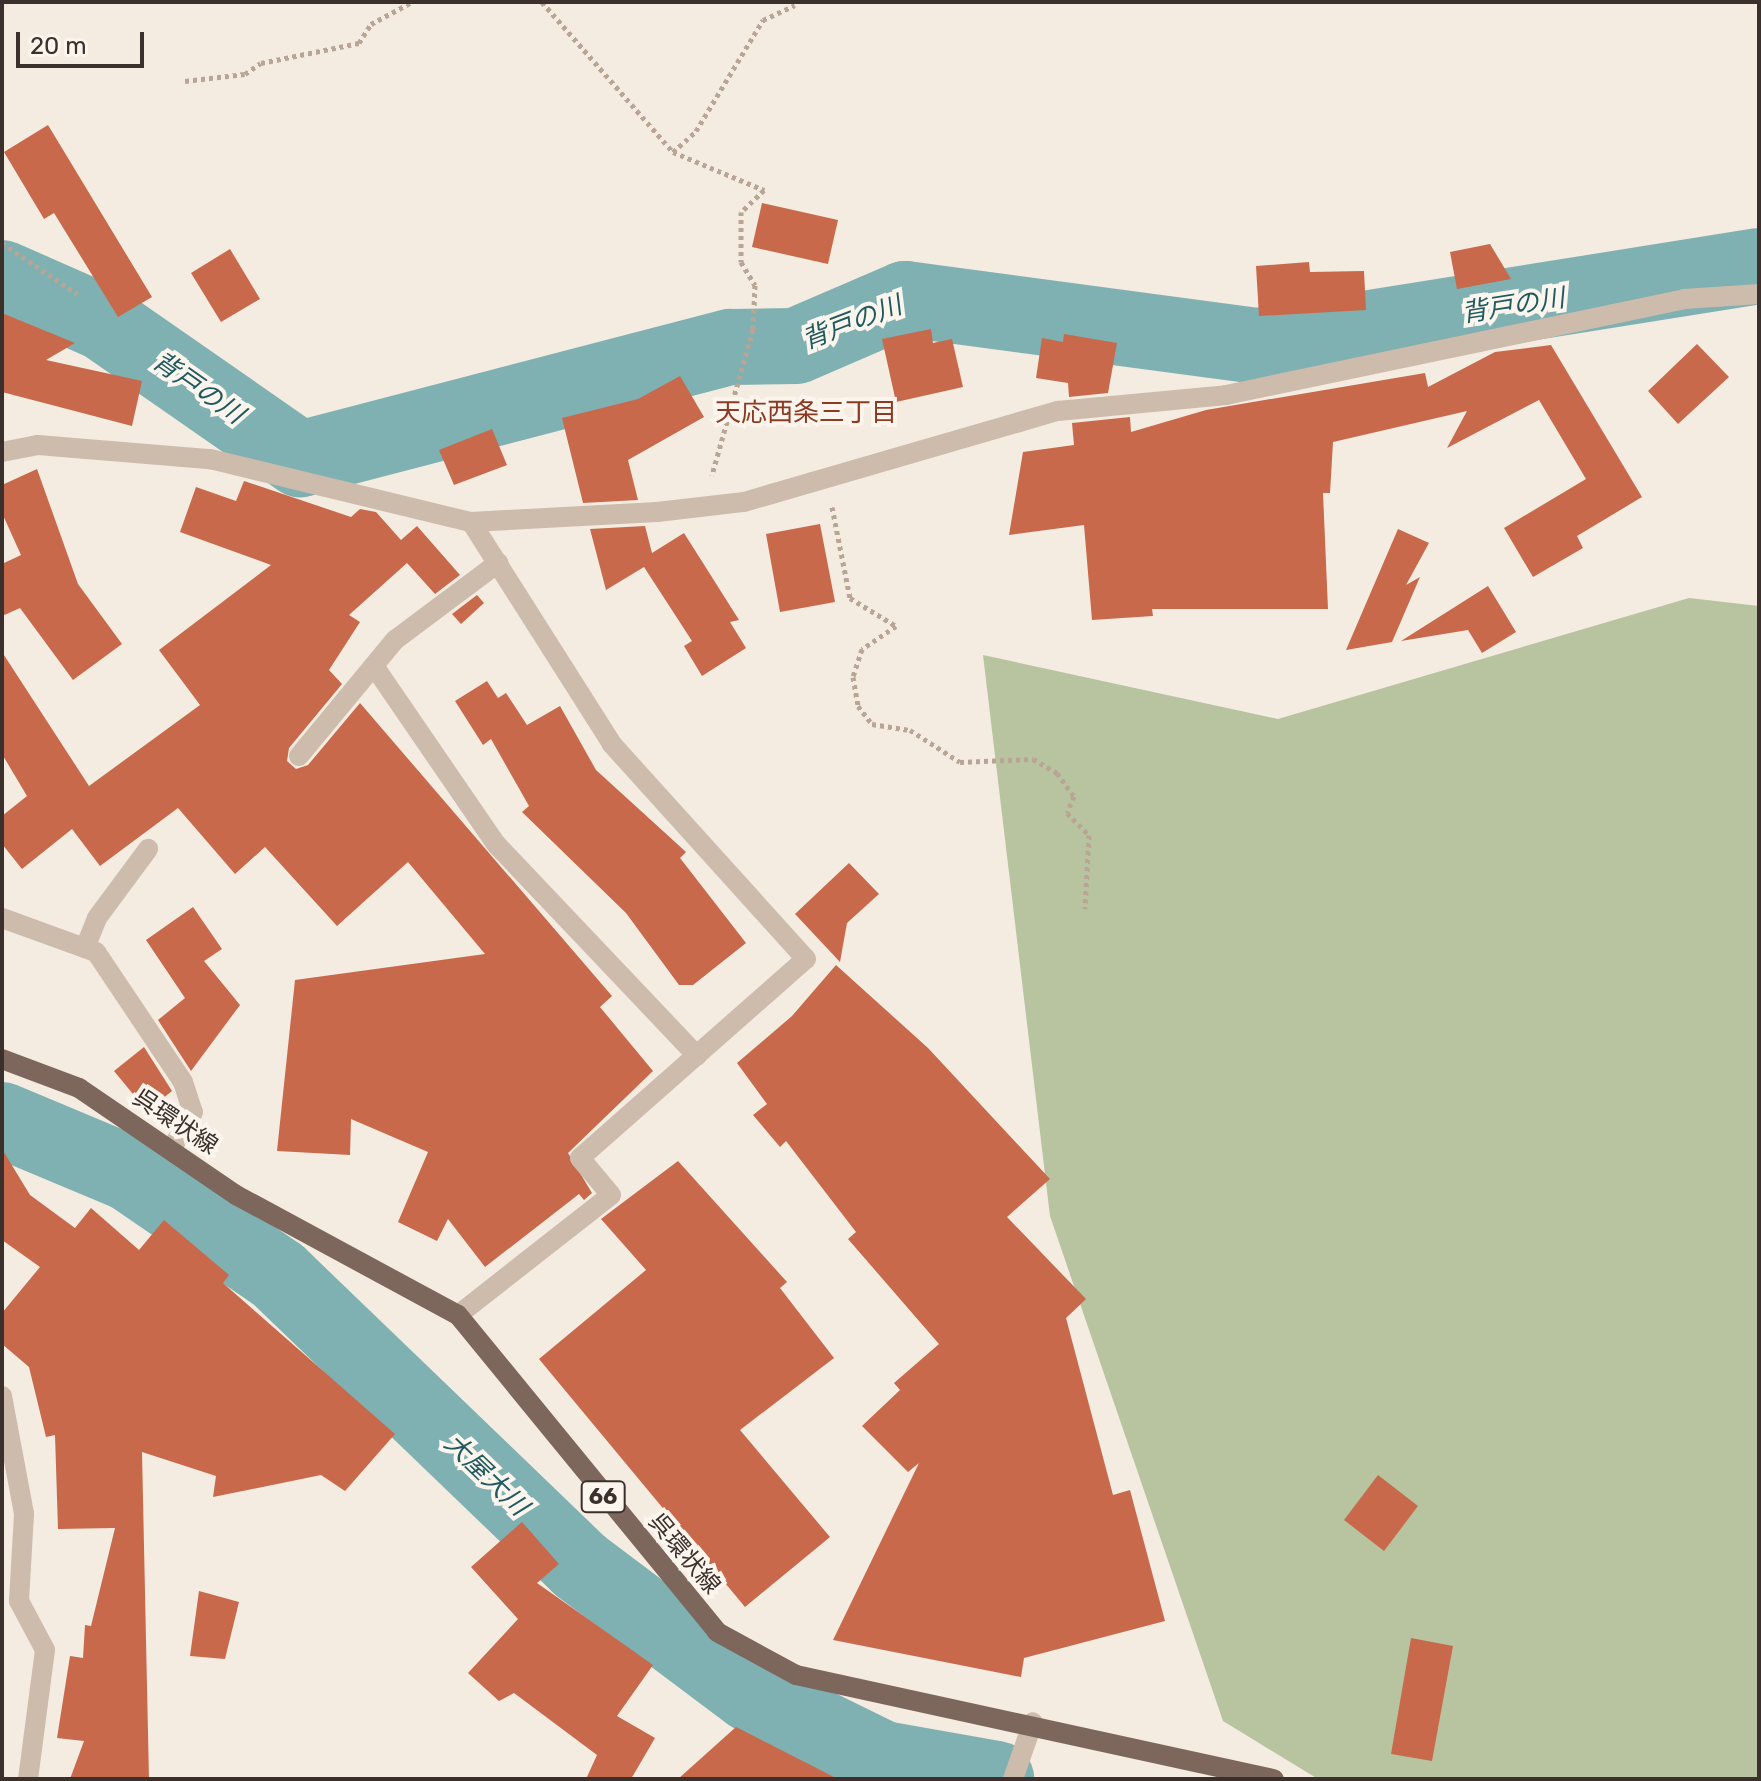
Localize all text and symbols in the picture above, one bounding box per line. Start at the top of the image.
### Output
scale bar [20,16,148,66]
text: 20 m [30,32,87,60]
water label: 背戸の川 [1459,282,1567,330]
water label: 背戸の川 [798,290,906,356]
water label: 背戸の川 [146,345,250,431]
district label: 天応西条三丁目 [715,397,897,429]
street label: 呉環状線 [127,1083,223,1161]
water label: 大屋大川 [438,1428,534,1522]
road number: 66 [579,1479,627,1515]
street label: 呉環状線 [642,1508,726,1600]

